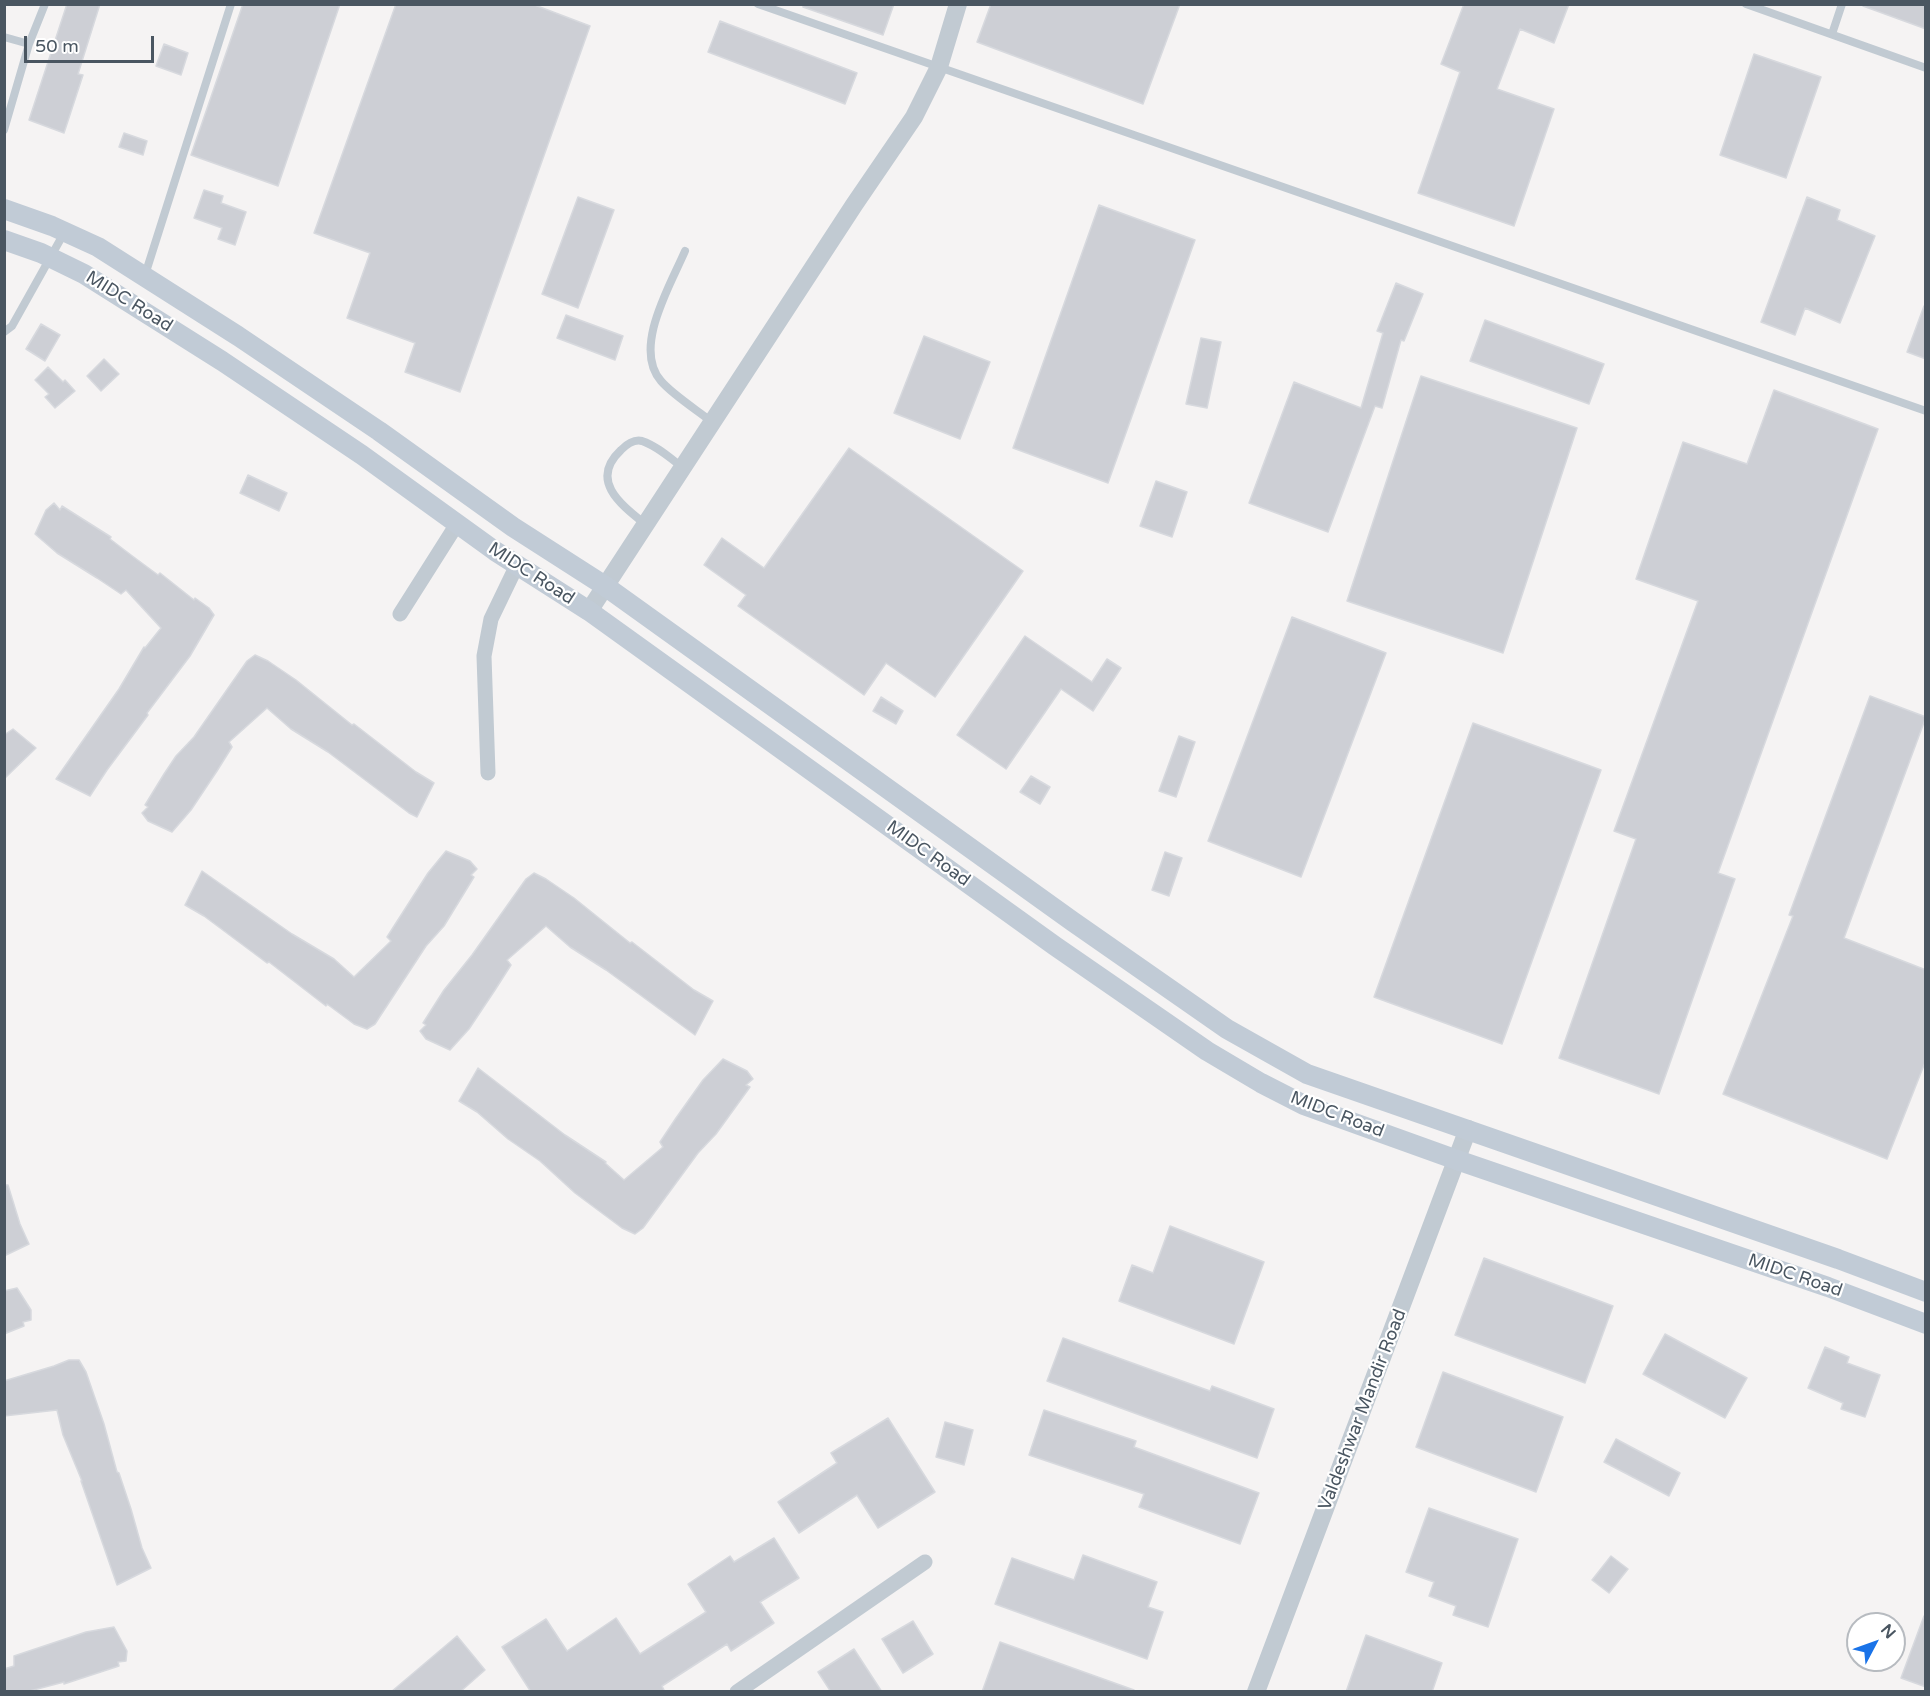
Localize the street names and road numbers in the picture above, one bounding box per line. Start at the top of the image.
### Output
street label: MIDC Road [82,267,176,337]
street label: MIDC Road [484,538,578,610]
street label: MIDC Road [882,816,974,892]
street label: MIDC Road [1287,1087,1387,1143]
street label: MIDC Road [1745,1250,1845,1302]
street label: Valdeshwar Mandir Road [1315,1306,1411,1514]

